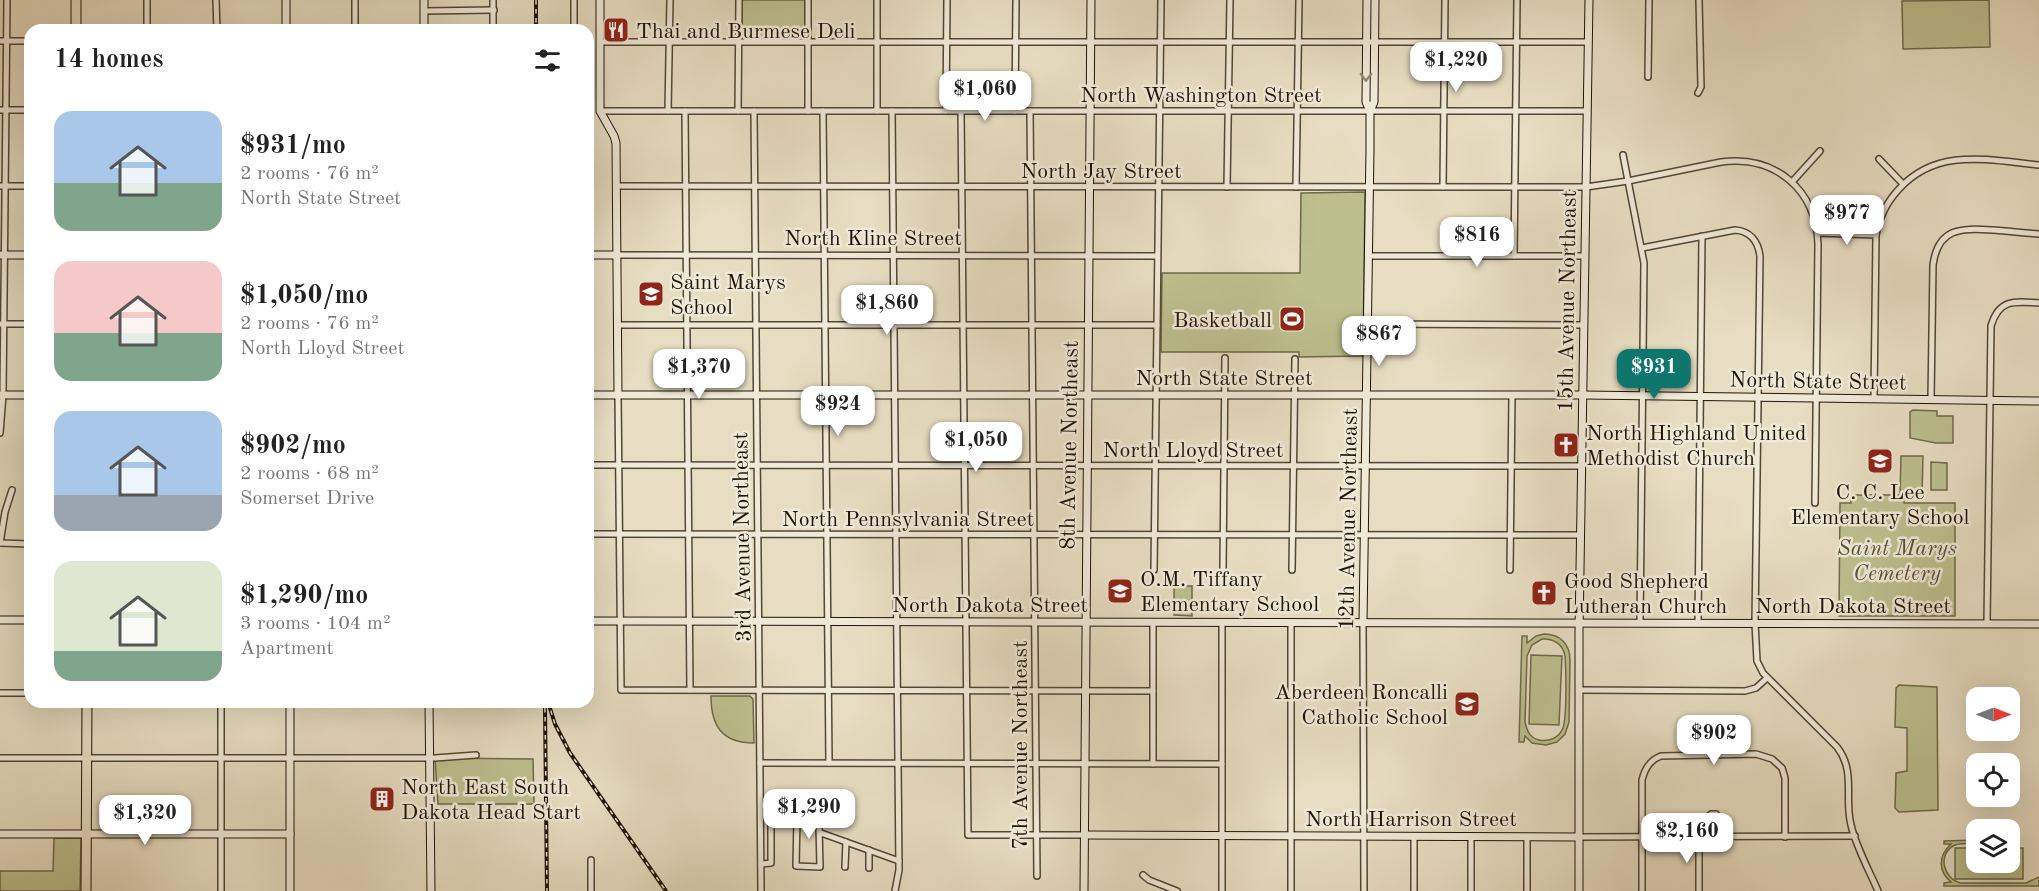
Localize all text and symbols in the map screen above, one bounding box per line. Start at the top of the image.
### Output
restaurant icon: Thai and Burmese Deli [601,15,631,45]
place label: Thai and Burmese Deli [636,21,856,43]
pin: $1,220 [1407,42,1505,93]
icon: filters [531,44,564,77]
text: 14 homes [54,47,163,73]
text: $1,220 [1424,51,1488,71]
pin: $1,060 [936,71,1034,122]
one-way arrow [1360,73,1372,82]
text: $1,060 [953,80,1017,100]
street label: North Washington Street [1080,85,1322,107]
text: $931/mo [240,133,346,159]
icon: home [102,135,174,207]
street label: North Jay Street [1020,161,1182,183]
text: 2 rooms · 76 m² [240,164,379,184]
text: North State Street [240,189,401,209]
street label: 15th Avenue Northeast [1555,190,1581,412]
pin: $977 [1811,195,1883,246]
text: $977 [1824,204,1870,224]
pin: $816 [1441,217,1513,268]
text: $816 [1454,226,1500,246]
street label: North Kline Street [784,228,962,250]
place label: Saint Marys School [670,272,786,319]
school or university icon: Saint Marys School [636,279,666,309]
text: $1,050/mo [240,283,368,309]
icon: home [102,285,174,357]
pin: $1,860 [838,285,936,336]
text: $1,860 [855,294,919,314]
sports icon: Basketball [1277,304,1307,334]
place label: Basketball [1173,310,1272,332]
text: 2 rooms · 76 m² [240,314,379,334]
pin: $867 [1343,316,1415,367]
text: $867 [1356,325,1402,345]
text: North Lloyd Street [240,339,404,359]
street label: 8th Avenue Northeast [1057,340,1083,550]
pin: $1,370 [650,349,748,400]
pin: $931 [1618,349,1690,400]
text: $1,370 [667,358,731,378]
text: $931 [1631,358,1677,378]
street label: North State Street [1135,368,1313,390]
street label: North State Street [1729,369,1907,395]
pin: $924 [802,386,874,437]
text: $924 [815,395,861,415]
street label: 12th Avenue Northeast [1336,408,1362,630]
pin: $1,050 [927,422,1025,473]
place label: North Highland United Methodist Church [1586,423,1806,470]
church icon: North Highland United Methodist Church [1551,430,1581,460]
text: $1,050 [944,431,1008,451]
street label: 3rd Avenue Northeast [730,432,756,642]
text: $902/mo [240,433,346,459]
icon: home [102,435,174,507]
street label: North Lloyd Street [1103,440,1283,462]
school or university icon: C. C. Lee Elementary School [1865,446,1895,476]
text: 2 rooms · 68 m² [240,464,379,484]
place label: C. C. Lee Elementary School [1790,482,1970,529]
text: Somerset Drive [240,489,374,509]
street label: North Pennsylvania Street [782,509,1034,531]
park label: Saint Marys Cemetery [1837,538,1957,585]
place label: O.M. Tiffany Elementary School [1140,569,1319,616]
place label: Good Shepherd Lutheran Church [1564,571,1727,618]
school or university icon: O.M. Tiffany Elementary School [1105,576,1135,606]
church icon: Good Shepherd Lutheran Church [1529,578,1559,608]
text: $1,290/mo [240,583,368,609]
icon: home [102,585,174,657]
street label: North Dakota Street [892,595,1088,617]
street label: North Dakota Street [1755,596,1951,618]
text: 3 rooms · 104 m² [240,614,390,634]
text: Apartment [240,639,334,659]
street label: 7th Avenue Northeast [1010,640,1032,850]
place label: Aberdeen Roncalli Catholic School [1274,682,1448,729]
north arrow [1966,687,2020,741]
map controls [1966,687,2020,873]
school or university icon: Aberdeen Roncalli Catholic School [1452,689,1482,719]
pin: $902 [1678,715,1750,766]
text: $902 [1691,724,1737,744]
button: locate [1966,753,2020,807]
place label: North East South Dakota Head Start [401,777,581,824]
building icon: North East South Dakota Head Start [367,784,397,814]
pin: $1,290 [760,789,858,840]
pin: $1,320 [96,795,194,846]
text: $1,290 [777,798,841,818]
text: $1,320 [113,804,177,824]
street label: North Harrison Street [1305,809,1517,831]
pin: $2,160 [1638,813,1736,864]
button: layers [1966,819,2020,873]
text: $2,160 [1655,822,1719,842]

